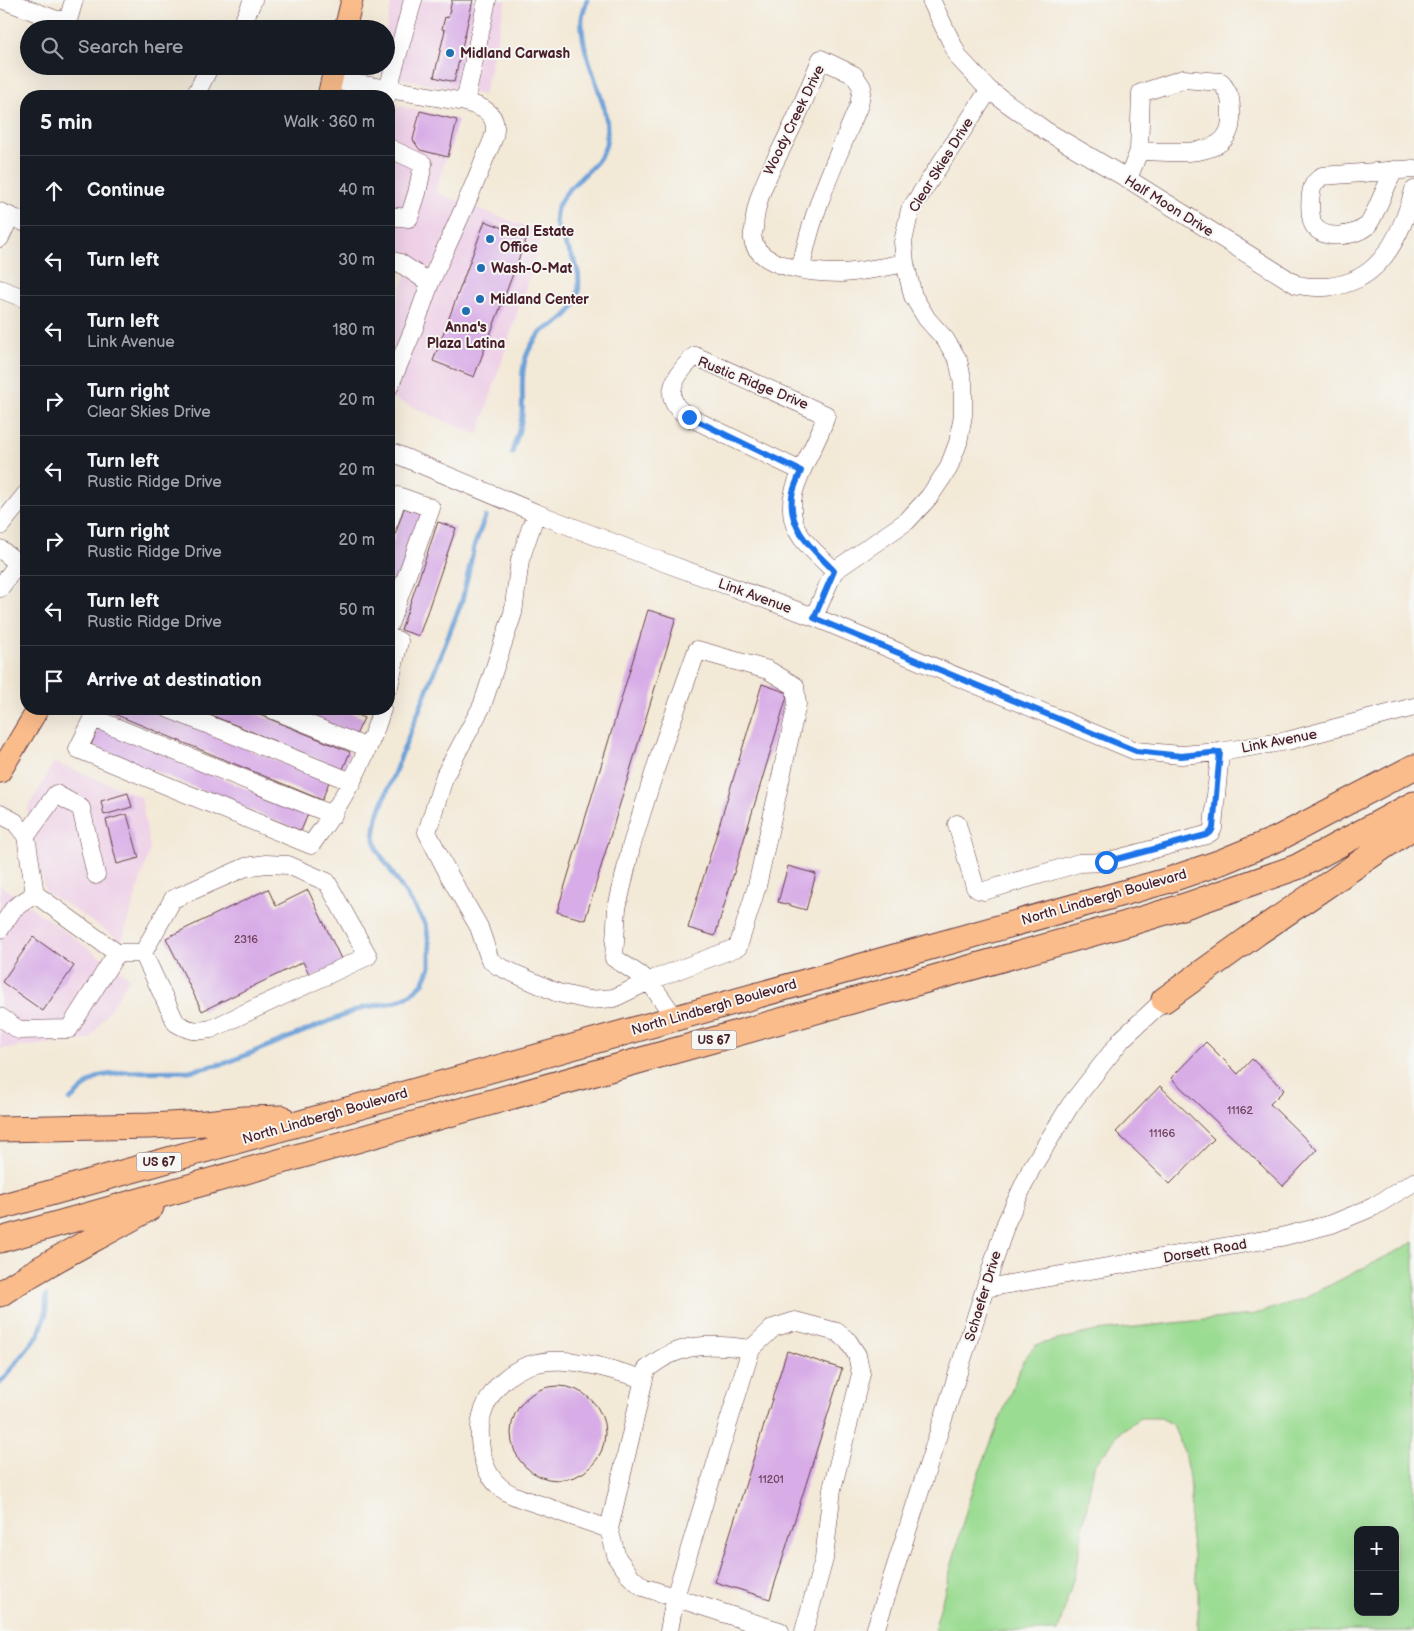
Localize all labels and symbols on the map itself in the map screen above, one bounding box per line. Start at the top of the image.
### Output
place label: Midland Carwash [460,45,570,62]
marker: Midland Carwash [444,47,456,59]
street label: Woody Creek Drive [760,62,828,178]
street label: Clear Skies Drive [905,115,977,215]
street label: Half Moon Drive [1121,172,1217,240]
place label: Real Estate Office [500,223,574,256]
marker: Real Estate Office [484,233,496,245]
place label: Wash-O-Mat [491,260,573,277]
marker: Wash-O-Mat [475,262,487,274]
place label: Midland Center [490,291,589,308]
marker: Midland Center [474,293,486,305]
marker: Anna's Plaza Latina [460,305,472,317]
place label: Anna's Plaza Latina [427,319,505,352]
street label: Rustic Ridge Drive [695,353,811,413]
route end [678,406,701,429]
street label: Link Avenue [716,575,794,617]
street label: Link Avenue [1240,725,1318,757]
route start [1095,851,1118,874]
street label: North Lindbergh Boulevard [1019,865,1189,929]
house number: 2316 [234,933,258,946]
street label: North Lindbergh Boulevard [629,975,799,1039]
road number: US 67 [692,1030,736,1050]
street label: North Lindbergh Boulevard [240,1084,410,1148]
house number: 11162 [1227,1104,1253,1117]
house number: 11166 [1149,1127,1175,1140]
road number: US 67 [136,1152,182,1172]
street label: Dorsett Road [1162,1235,1248,1267]
street label: Schaefer Drive [961,1249,1005,1343]
house number: 11201 [758,1473,784,1486]

